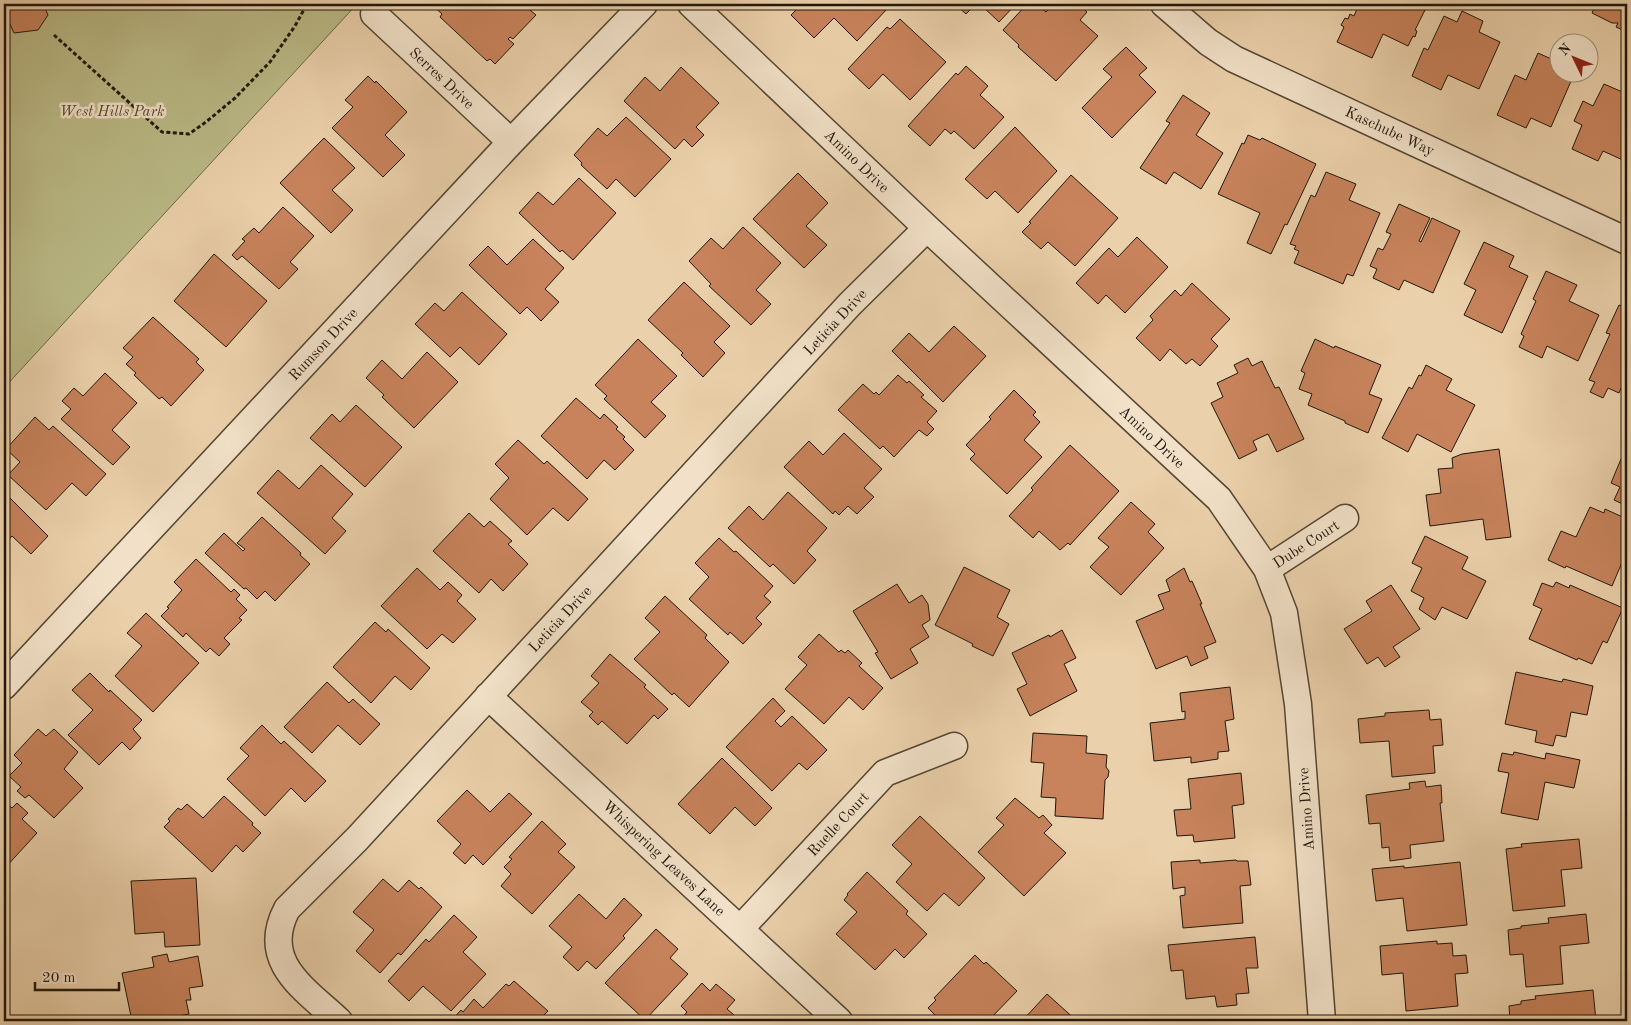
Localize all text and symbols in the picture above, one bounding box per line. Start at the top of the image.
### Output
north arrow [1548,32,1598,82]
text: N [1556,41,1574,59]
street label: Serres Drive [406,46,476,113]
park label: West Hills Park [60,105,164,120]
street label: Kaschube Way [1342,105,1436,160]
street label: Amino Drive [821,128,891,196]
street label: Leticia Drive [802,287,870,359]
street label: Rumson Drive [287,306,361,384]
street label: Amino Drive [1115,404,1187,472]
street label: Dube Court [1271,518,1343,572]
street label: Leticia Drive [527,584,595,656]
street label: Amino Drive [1297,767,1318,851]
street label: Ruelle Court [806,790,872,860]
street label: Whispering Leaves Lane [599,799,727,920]
scale bar [35,960,119,992]
text: 20 m [42,971,76,986]

